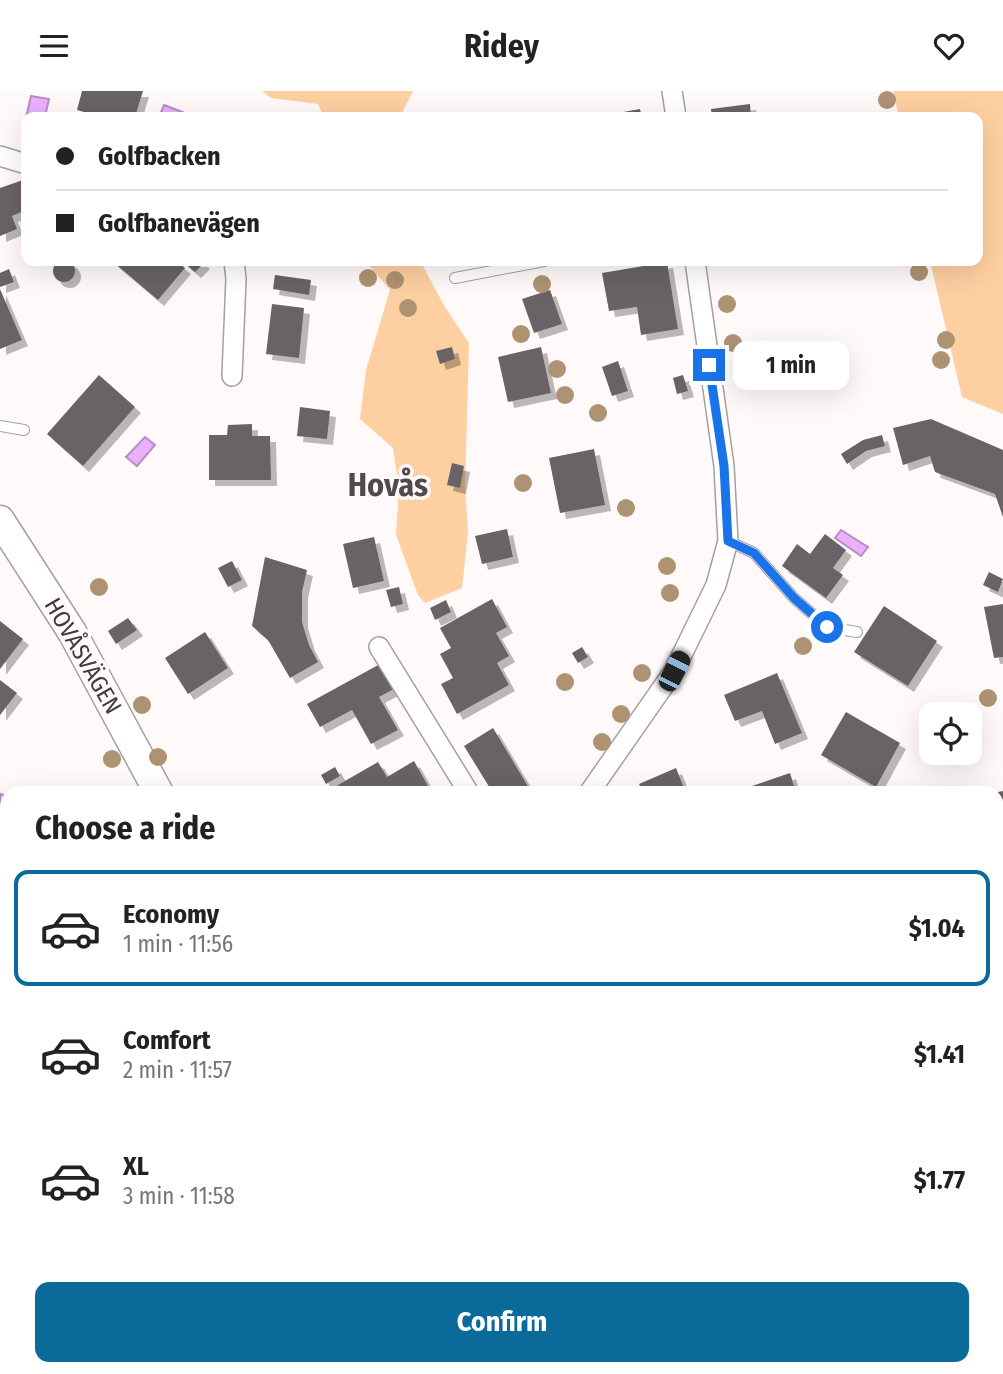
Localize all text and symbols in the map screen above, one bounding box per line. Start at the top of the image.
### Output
icon: menu [35,27,73,65]
text: Ridey [464,27,539,65]
icon: heart [930,27,968,65]
text: Golfbacken [98,141,221,172]
text: Golfbanevägen [98,208,260,239]
callout: 1 min [734,341,849,389]
route end [693,349,725,381]
text: 1 min [766,351,816,379]
district label: Hovås [348,466,428,504]
street label: HOVÅSVÄGEN [39,593,128,719]
route start [811,611,843,643]
car [656,648,693,694]
map controls [919,702,982,765]
button: locate [919,702,982,765]
text: Choose a ride [35,809,216,847]
icon: car [39,897,102,960]
text: Economy [123,899,219,930]
text: $1.04 [909,913,965,944]
text: 1 min · 11:56 [123,930,233,958]
icon: car [39,1023,102,1086]
text: Comfort [123,1025,211,1056]
text: $1.41 [914,1039,965,1070]
text: 2 min · 11:57 [123,1056,232,1084]
icon: car [39,1149,102,1212]
text: XL [123,1151,149,1182]
text: $1.77 [914,1165,965,1196]
text: 3 min · 11:58 [123,1182,235,1210]
button: Confirm [35,1282,969,1362]

